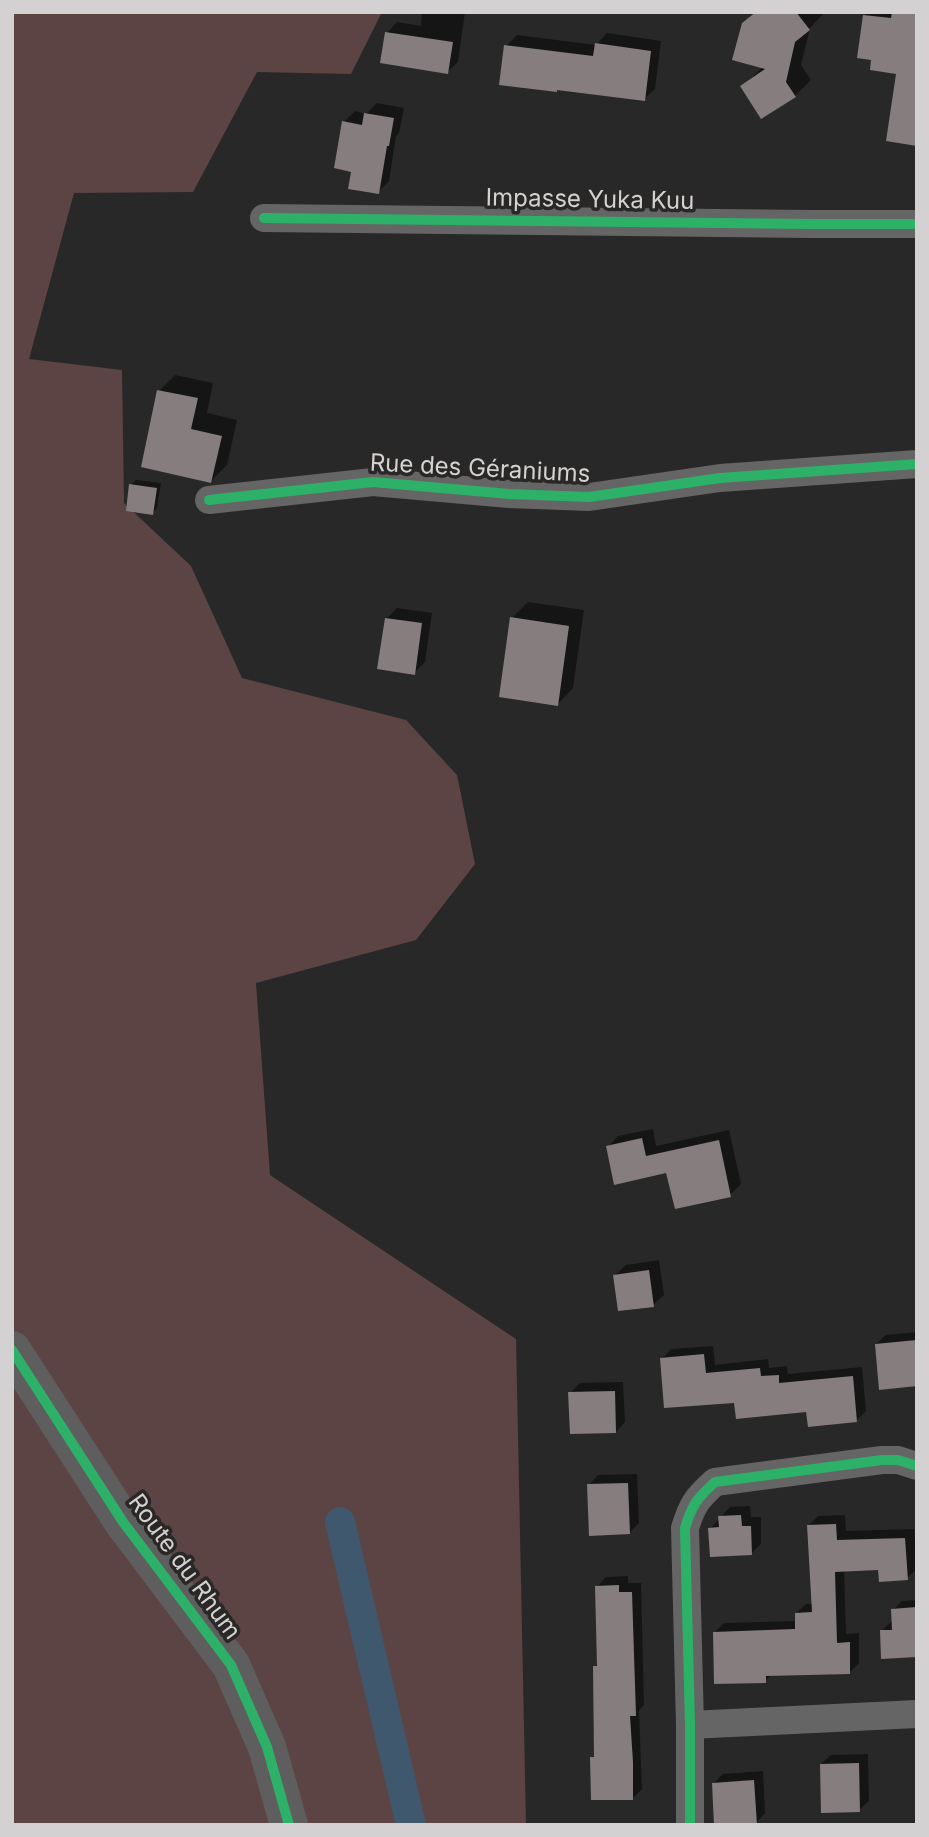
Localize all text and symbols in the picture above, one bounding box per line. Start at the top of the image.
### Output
street label: Impasse Yuka Kuu [485,184,695,216]
street label: Rue des Géraniums [369,449,591,489]
street label: Route du Rhum [122,1489,246,1645]

